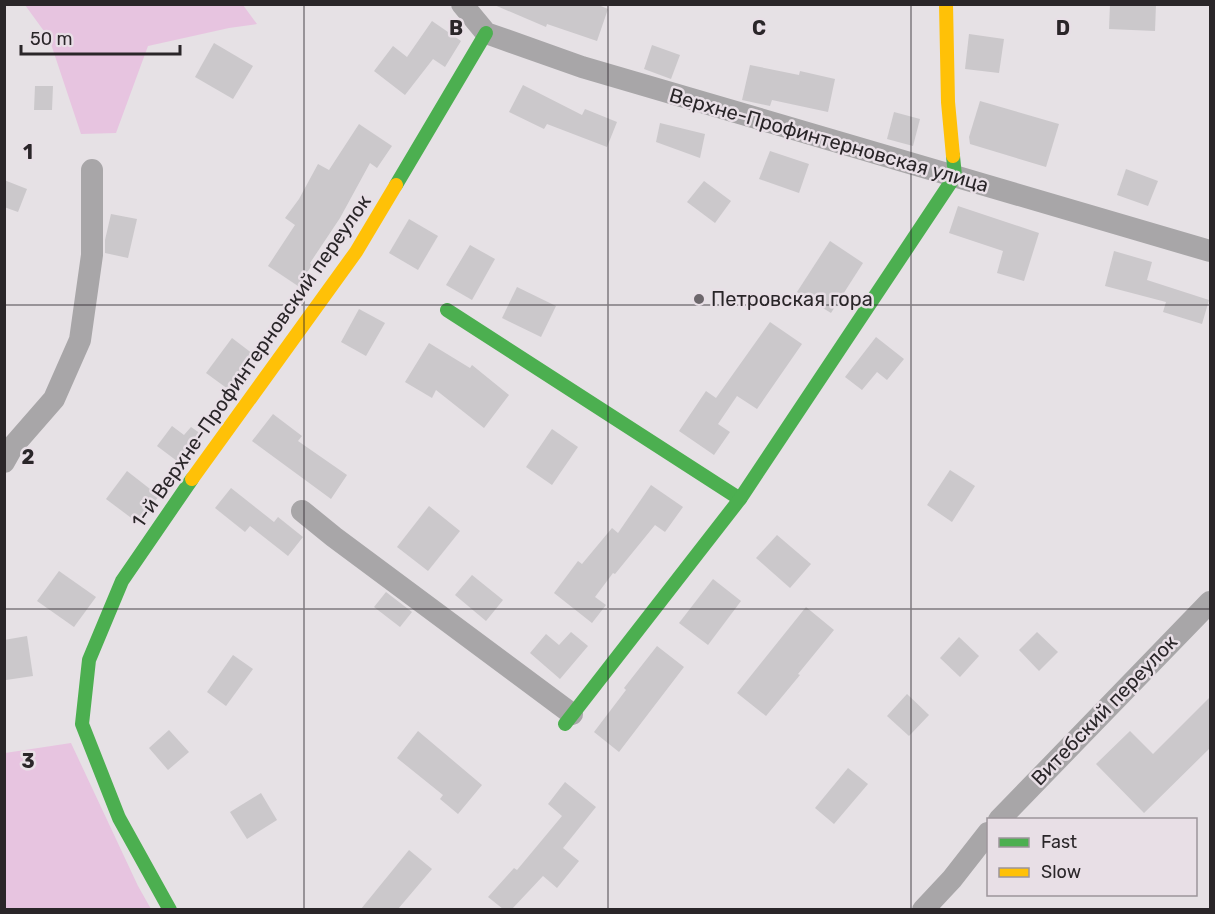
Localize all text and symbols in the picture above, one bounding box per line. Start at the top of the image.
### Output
text: B [449,16,463,40]
text: C [752,16,766,40]
text: D [1056,16,1070,40]
scale bar [21,18,180,56]
text: 50 m [30,28,73,50]
street label: Верхне-Профинтерновская улица [667,83,991,197]
text: 1 [23,140,33,164]
street label: 1-й Верхне-Профинтерновский переулок [126,190,376,532]
place label: Петровская гора [711,287,873,311]
marker: Петровская гора [692,292,706,306]
text: 2 [22,445,35,469]
street label: Витебский переулок [1026,630,1182,790]
text: 3 [21,749,35,773]
legend [987,818,1197,896]
text: Fast [1041,831,1077,853]
text: Slow [1041,861,1081,883]

